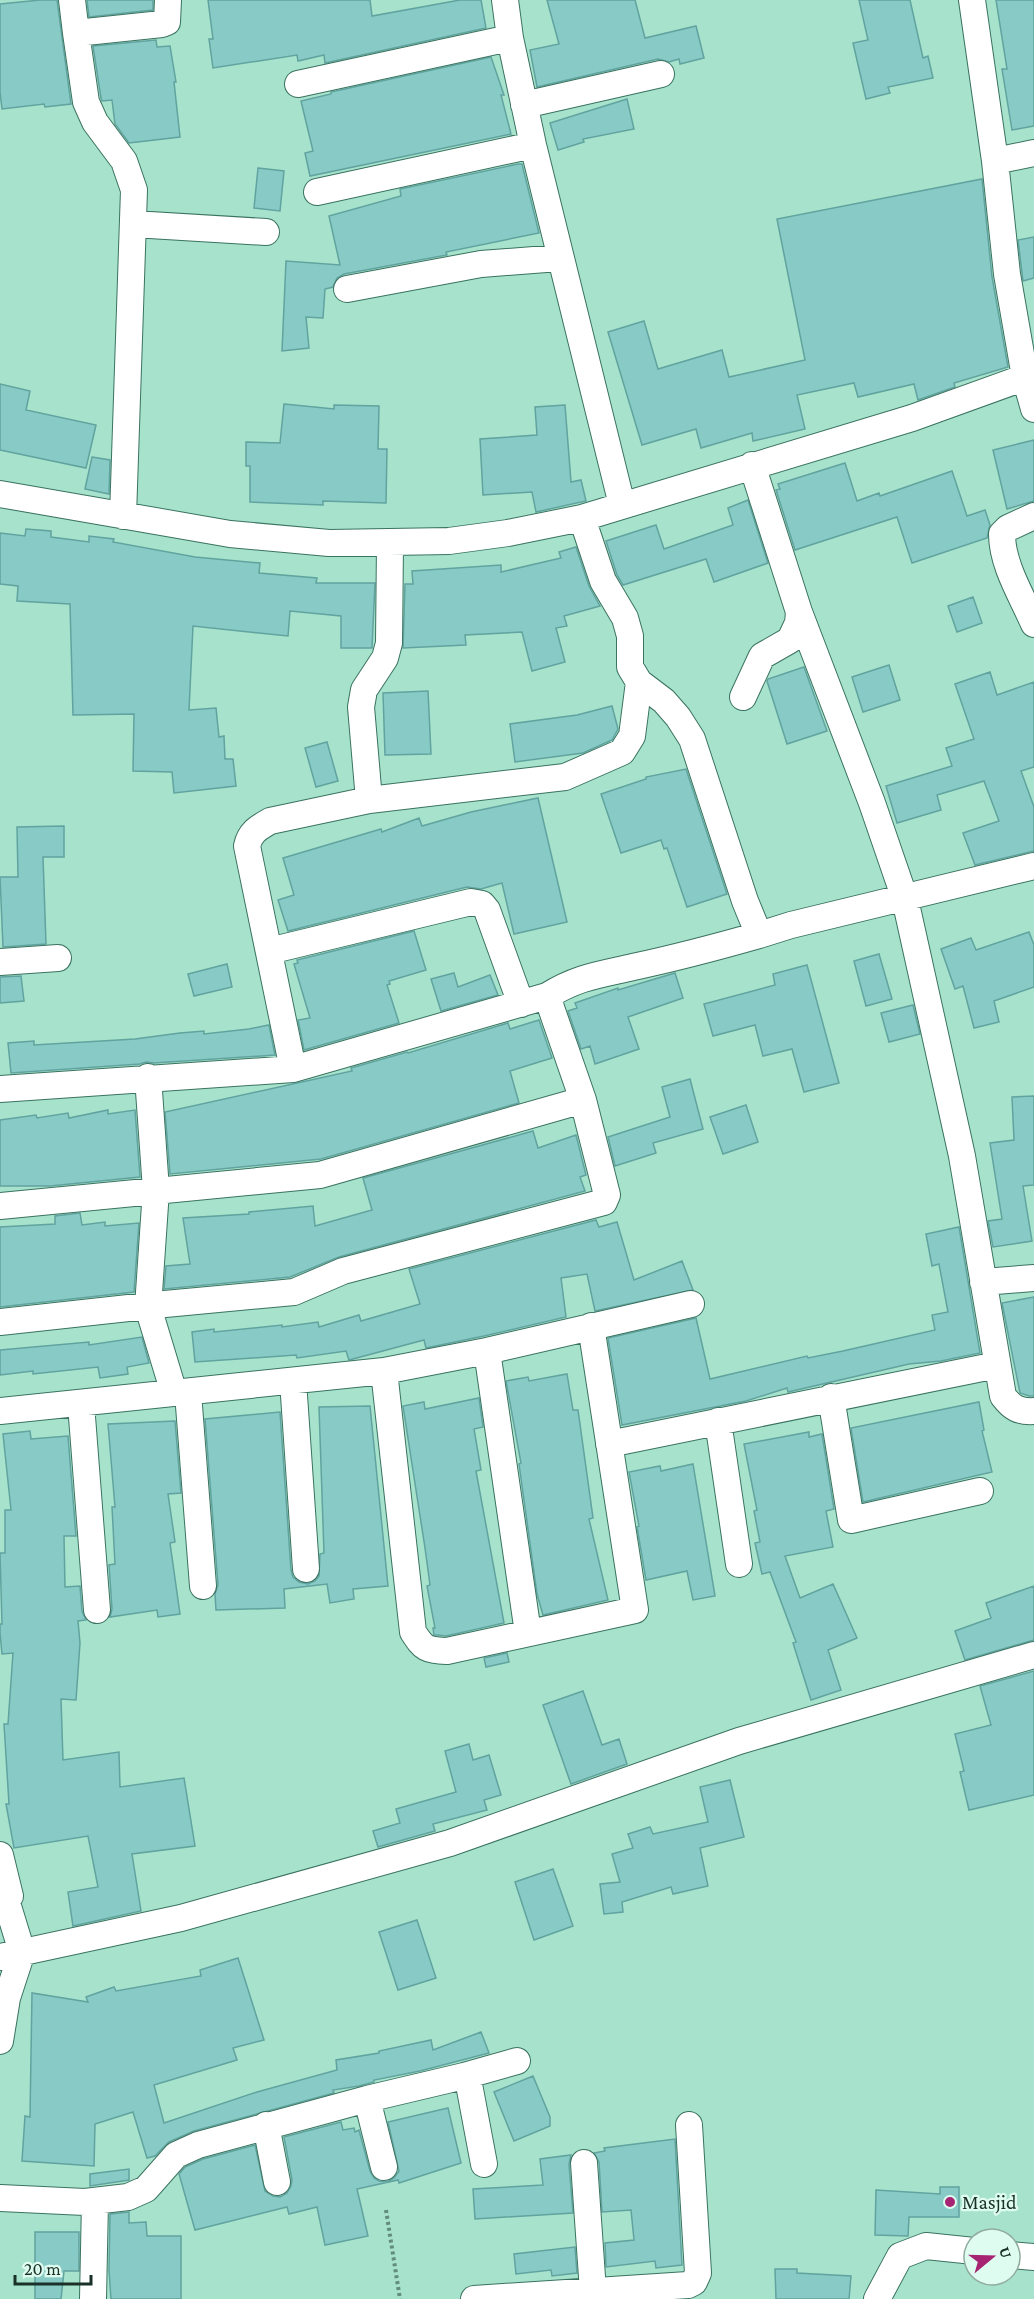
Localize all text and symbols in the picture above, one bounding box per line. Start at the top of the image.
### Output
place label: Masjid [962,2191,1017,2214]
marker: Masjid [943,2195,957,2209]
north arrow [962,2227,1022,2287]
text: U [996,2244,1016,2260]
scale bar [15,2248,92,2286]
text: 20 m [24,2259,61,2279]

